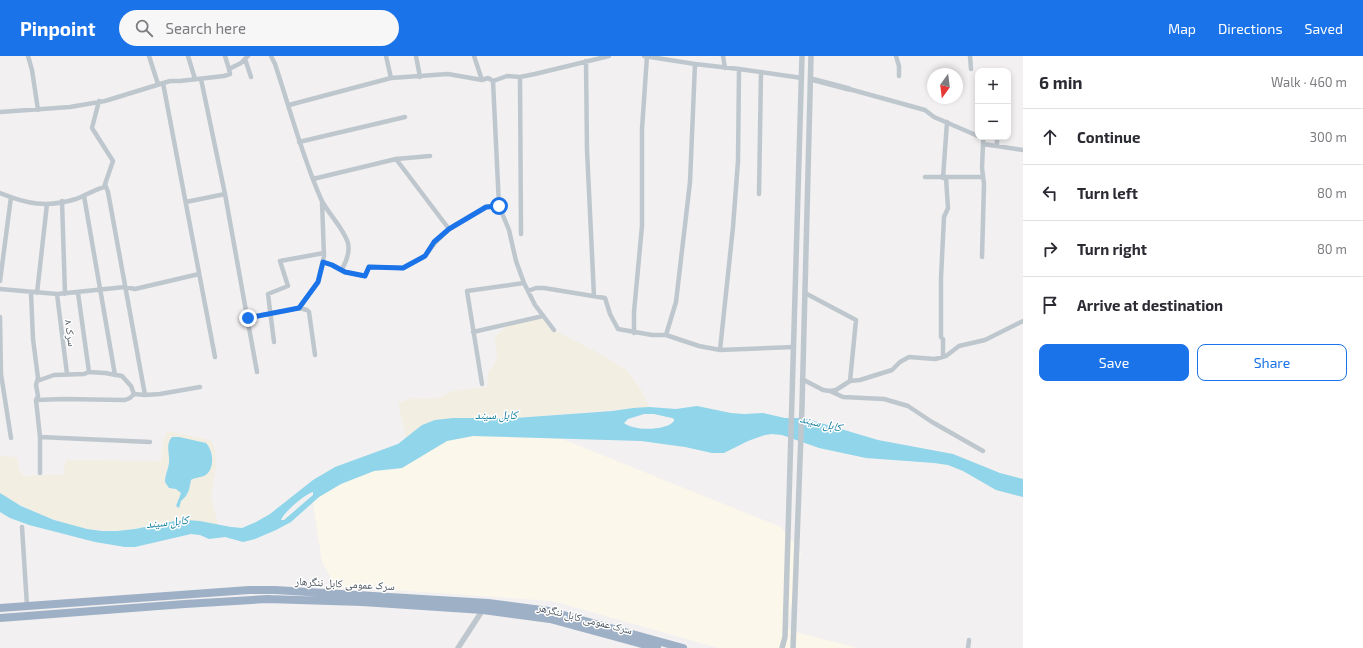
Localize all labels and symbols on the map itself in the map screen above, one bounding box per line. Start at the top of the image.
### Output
north arrow [927,68,963,104]
route start [490,197,508,215]
route end [239,309,257,327]
street label: سرک ۸ [63,319,79,347]
water label: کابل سيند [475,407,519,423]
water label: کابل سيند [798,410,845,436]
water label: کابل سيند [145,512,191,532]
street label: سرک عمومی کابل ننگرهار [294,574,395,593]
street label: سرک عمومی کابل ننگرهر [535,600,634,637]

